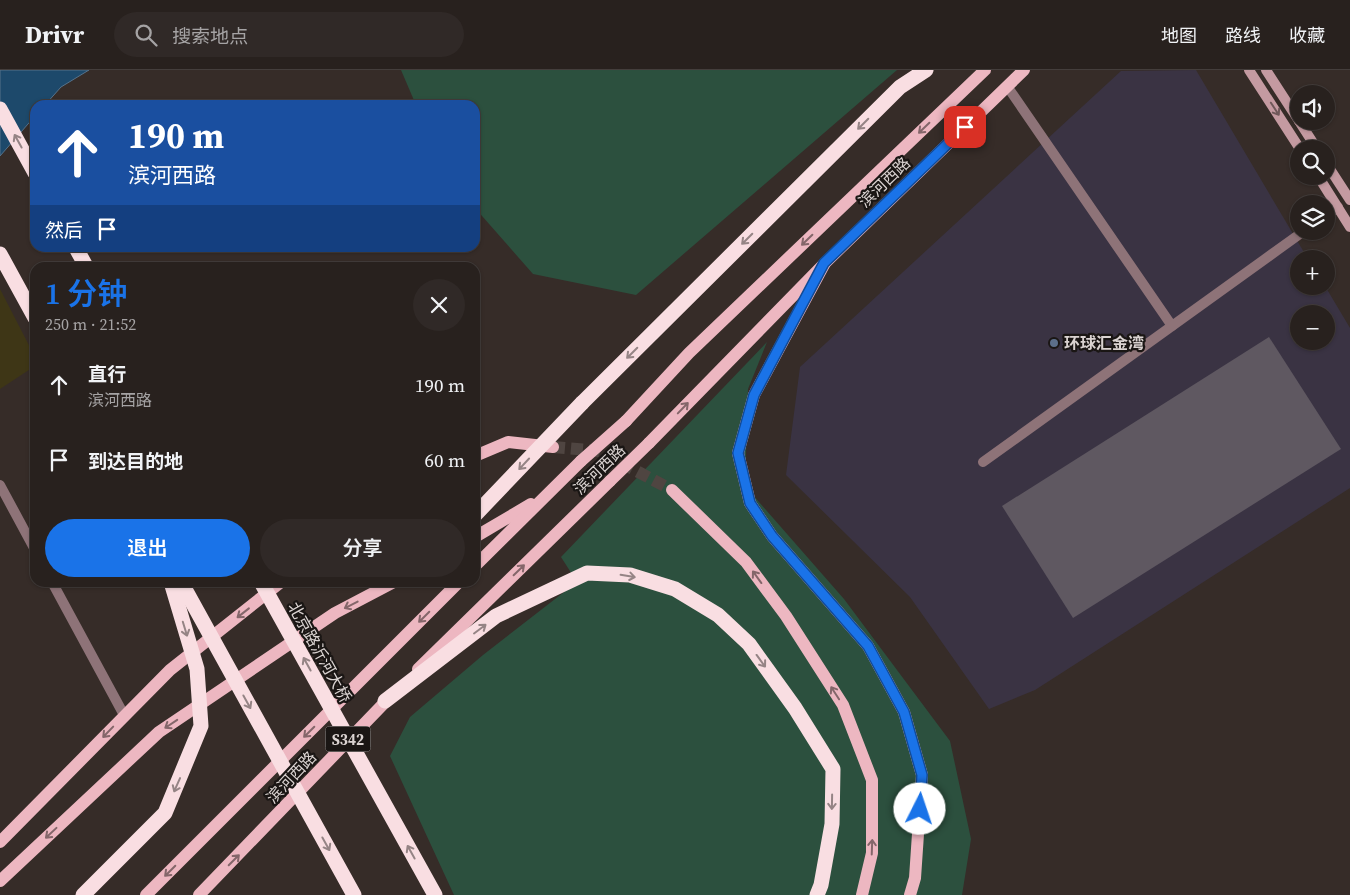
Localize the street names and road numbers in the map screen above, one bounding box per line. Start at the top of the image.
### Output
street label: 滨河西路 [853,152,915,212]
street label: 滨河西路 [568,439,630,499]
street label: 北京路沂河大桥 [283,598,357,706]
road number: S342 [326,726,370,752]
street label: 滨河西路 [261,746,321,808]

